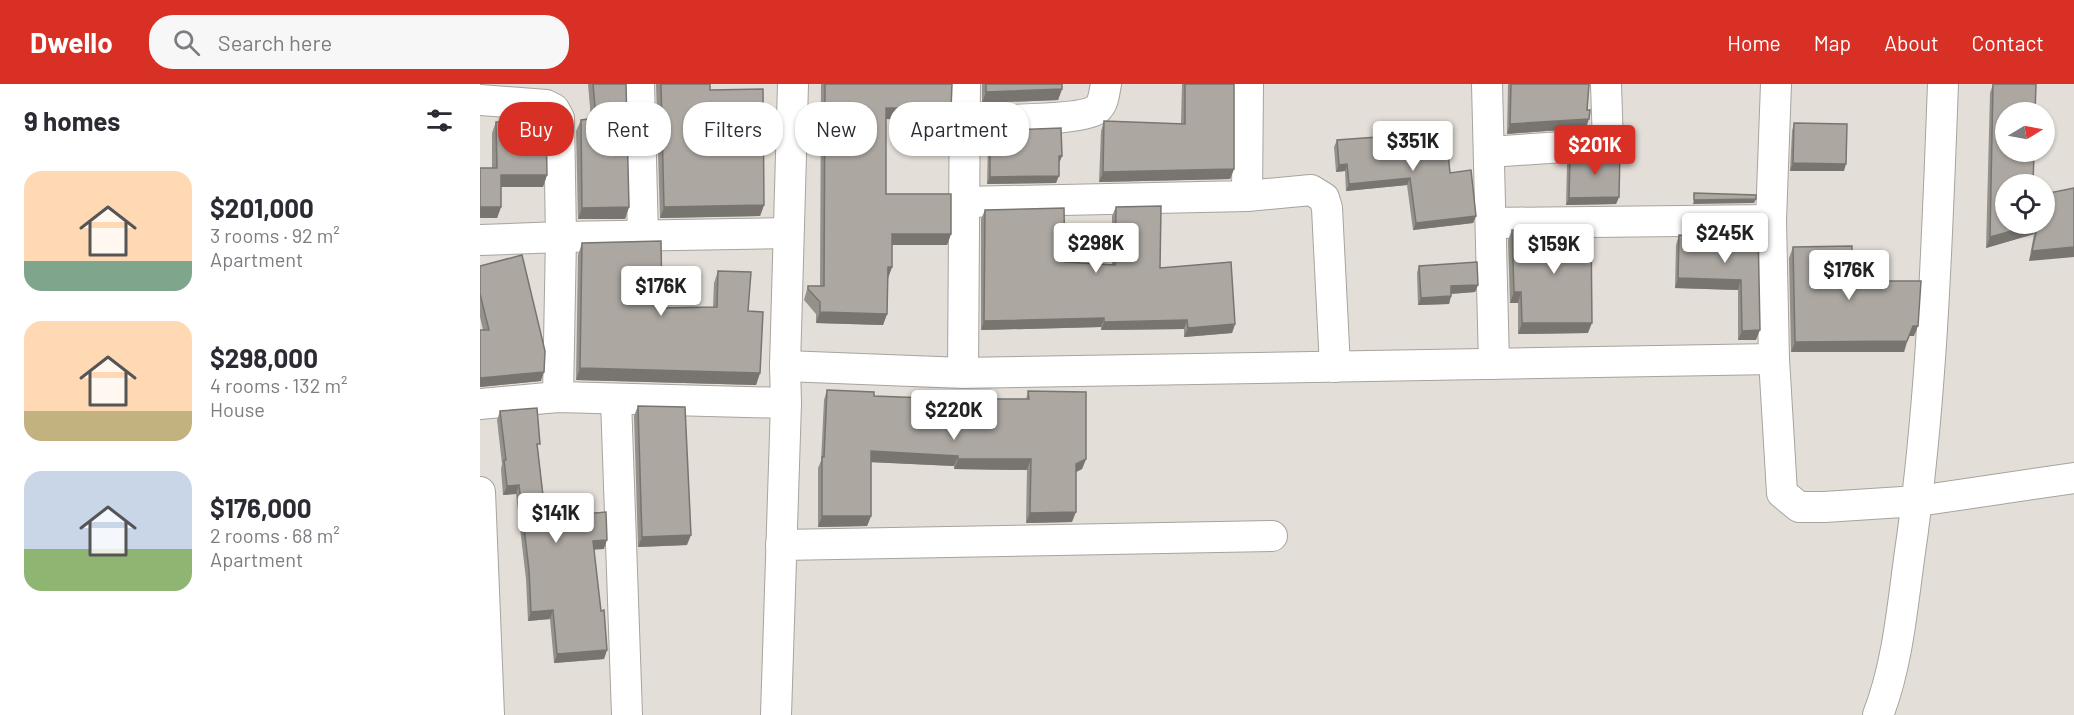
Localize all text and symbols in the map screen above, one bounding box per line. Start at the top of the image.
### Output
search box [149,15,569,69]
text: Dwello [30,25,113,59]
icon: search [170,26,203,59]
text: Search here [218,29,332,55]
text: Home [1727,30,1781,55]
text: Map [1814,30,1851,55]
text: About [1884,30,1939,55]
text: Contact [1972,30,2044,55]
chip: Buy [498,102,574,156]
chip: Rent [586,102,671,156]
chip: Filters [683,102,783,156]
chip: New [795,102,877,156]
chip: Apartment [889,102,1029,156]
north arrow [1995,102,2055,162]
map controls [1995,102,2055,234]
icon: filters [423,104,456,137]
text: 9 homes [24,105,120,136]
pin: $351K [1371,121,1455,172]
pin: $201K [1553,125,1637,176]
text: $351K [1387,128,1439,152]
text: $201K [1568,132,1622,156]
button: locate [1995,174,2055,234]
text: $201,000 [210,192,314,223]
icon: home [72,195,144,267]
pin: $245K [1683,213,1767,264]
text: $245K [1696,220,1754,244]
text: 3 rooms · 92 m² [210,223,340,247]
pin: $298K [1054,223,1138,274]
pin: $159K [1512,224,1596,275]
text: $298K [1068,230,1124,254]
text: $159K [1528,231,1580,255]
text: Apartment [210,247,303,271]
pin: $176K [1807,250,1891,301]
text: $176K [1823,257,1875,281]
pin: $176K [619,266,703,317]
text: $176K [635,273,687,297]
text: $298,000 [210,342,318,373]
icon: home [72,345,144,417]
text: 4 rooms · 132 m² [210,373,347,397]
pin: $220K [912,390,996,441]
text: House [210,397,265,421]
text: $220K [925,397,983,421]
text: $176,000 [210,492,312,523]
pin: $141K [514,493,598,544]
icon: home [72,495,144,567]
text: $141K [532,500,580,524]
text: 2 rooms · 68 m² [210,523,340,547]
text: Apartment [210,547,303,571]

